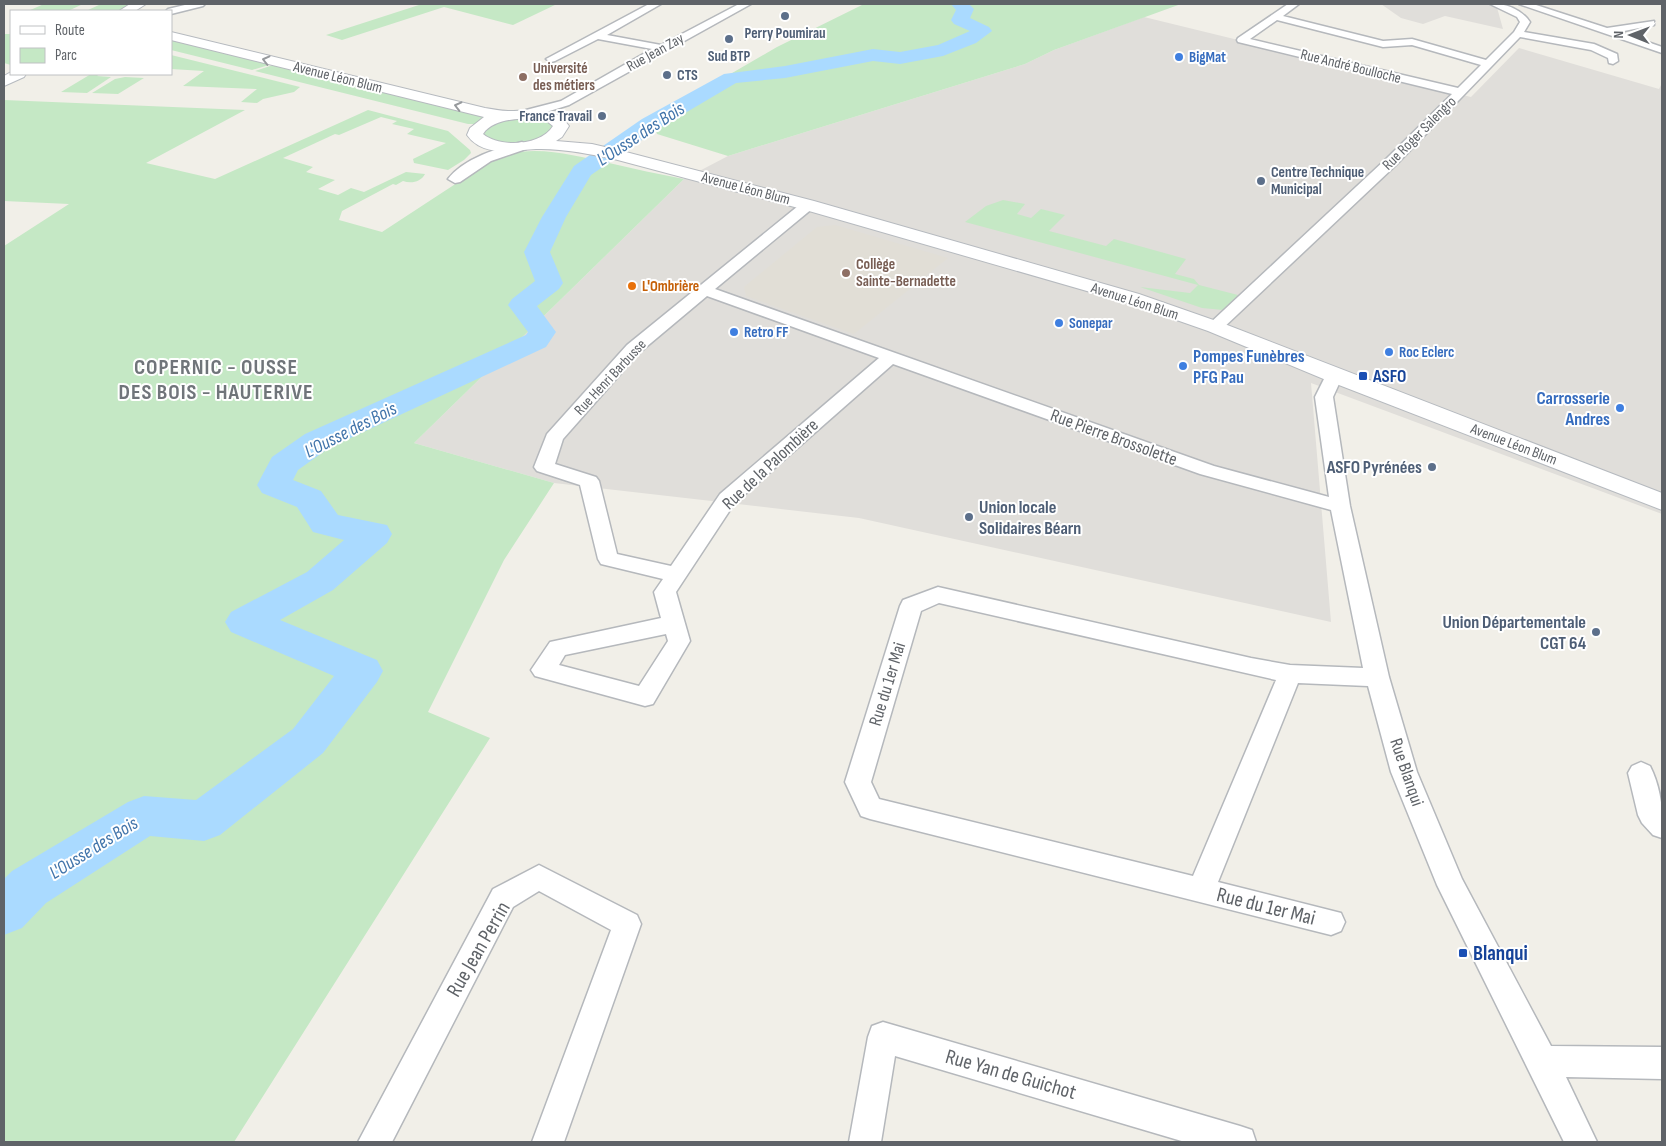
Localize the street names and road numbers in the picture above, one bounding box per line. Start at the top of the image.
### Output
street label: Rue Jean Zay [623,29,687,76]
street label: Rue André Boulloche [1299,45,1403,88]
street label: Avenue Léon Blum [291,57,384,98]
street label: Rue Roger Salengro [1378,92,1460,174]
street label: Avenue Léon Blum [699,167,792,209]
street label: Avenue Léon Blum [1088,278,1181,325]
street label: Rue Henri Barbusse [570,335,650,419]
street label: Rue Pierre Brossolette [1048,405,1180,470]
street label: Rue de la Palombière [718,415,823,514]
street label: Avenue Léon Blum [1467,419,1560,470]
street label: Rue du 1er Mai [865,640,910,729]
street label: Rue Blanqui [1385,736,1428,809]
street label: Rue du 1er Mai [1214,882,1318,931]
street label: Rue Jean Perrin [441,897,516,1001]
street label: Rue Yan de Guichot [943,1044,1079,1105]

